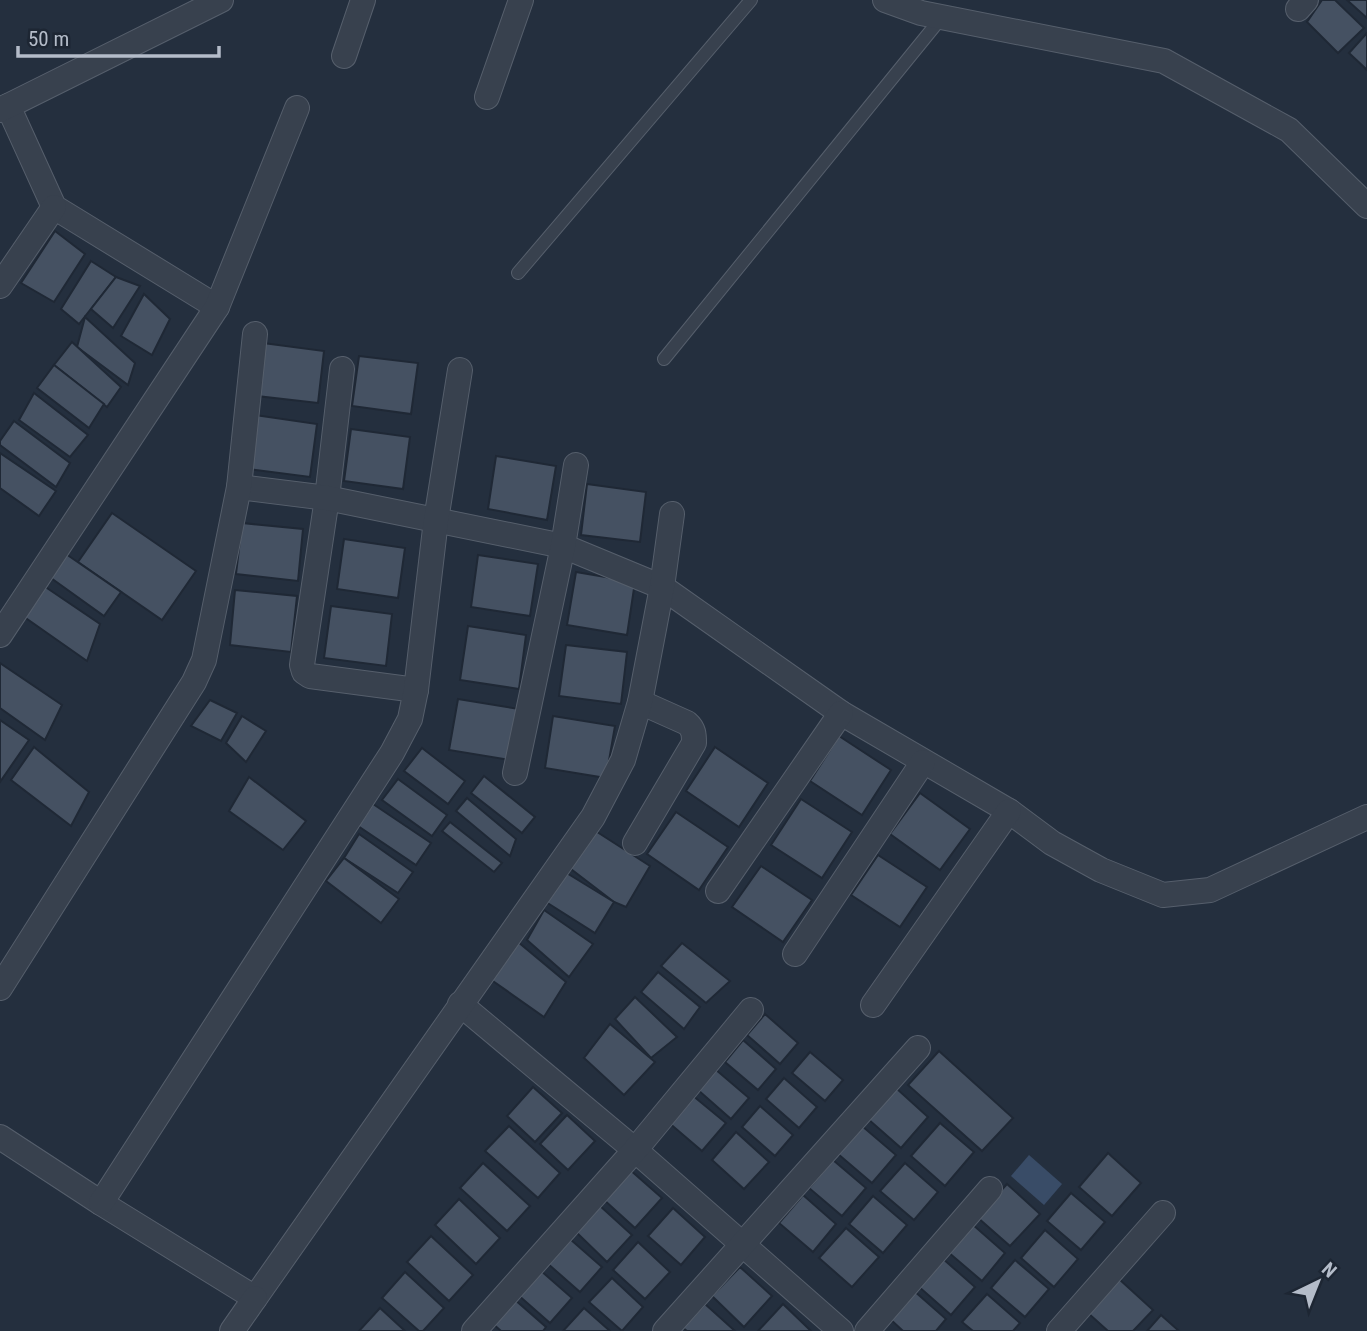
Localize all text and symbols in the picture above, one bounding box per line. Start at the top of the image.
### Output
scale bar [18,14,219,58]
text: 50 m [28,27,69,51]
north arrow [1283,1247,1353,1317]
text: N [1317,1258,1341,1282]

